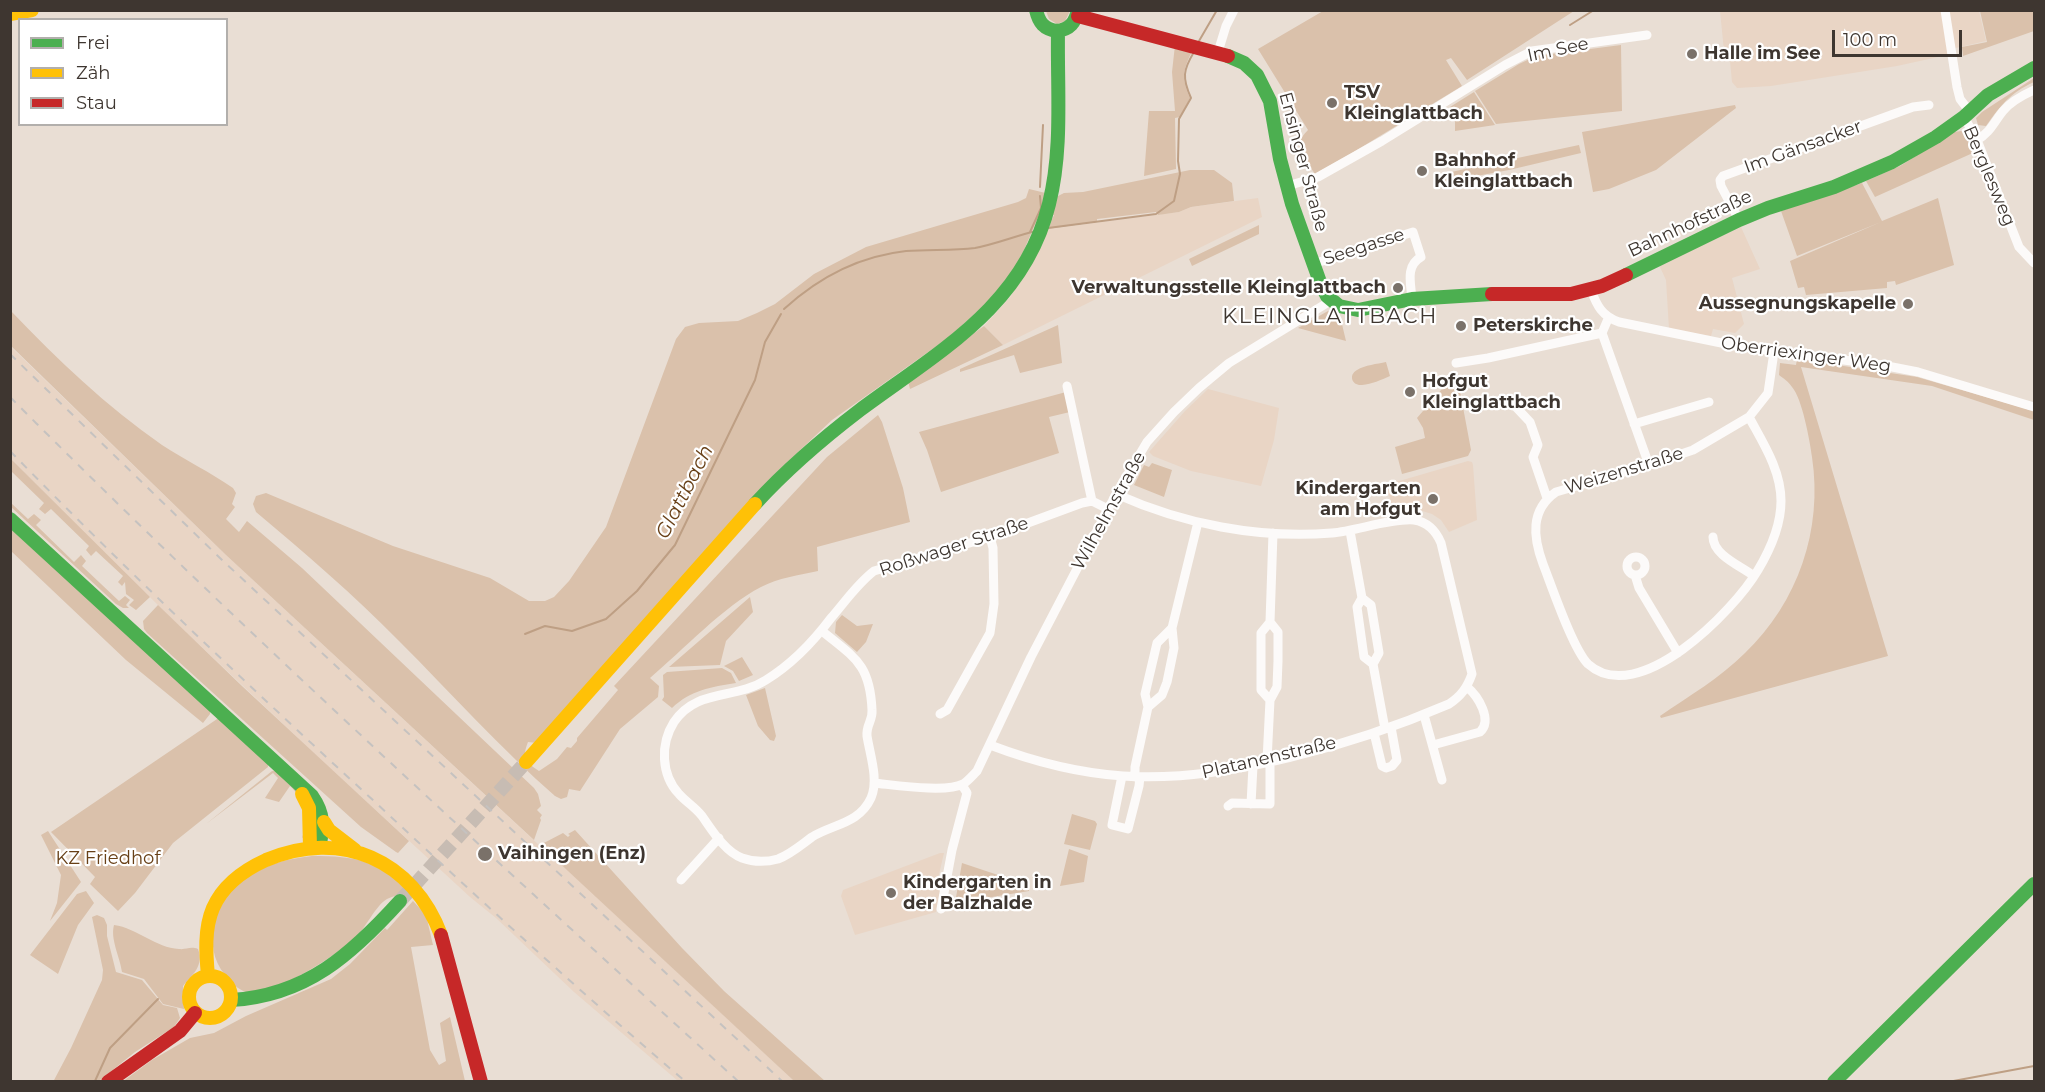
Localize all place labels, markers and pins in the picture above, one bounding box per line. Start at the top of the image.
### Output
place label: Halle im See [1704,43,1821,65]
marker: Halle im See [1685,47,1699,61]
place label: TSV Kleinglattbach [1344,82,1483,124]
marker: TSV Kleinglattbach [1325,96,1339,110]
place label: Bahnhof Kleinglattbach [1434,150,1573,192]
marker: Bahnhof Kleinglattbach [1415,164,1429,178]
place label: Verwaltungsstelle Kleinglattbach [1072,277,1386,299]
marker: Verwaltungsstelle Kleinglattbach [1391,281,1405,295]
place label: Aussegnungskapelle [1699,293,1896,315]
marker: Aussegnungskapelle [1901,297,1915,311]
place label: Peterskirche [1473,315,1593,337]
marker: Peterskirche [1454,319,1468,333]
place label: Hofgut Kleinglattbach [1422,371,1561,413]
marker: Hofgut Kleinglattbach [1403,385,1417,399]
place label: Kindergarten am Hofgut [1295,478,1421,520]
marker: Kindergarten am Hofgut [1426,492,1440,506]
place label: Vaihingen (Enz) [498,843,646,865]
marker: Vaihingen (Enz) [476,845,494,863]
place label: Kindergarten in der Balzhalde [903,872,1052,914]
marker: Kindergarten in der Balzhalde [884,886,898,900]

